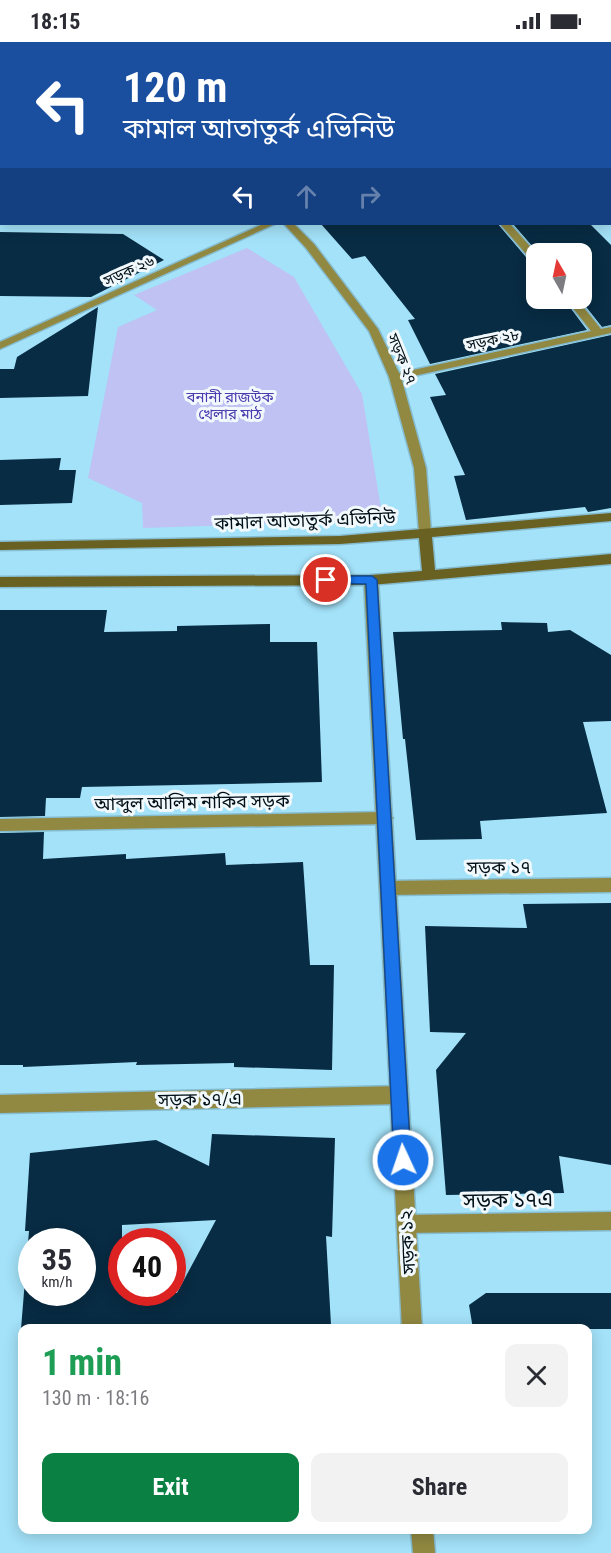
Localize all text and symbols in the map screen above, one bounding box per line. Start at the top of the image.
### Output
text: 18:15 [30,9,81,34]
text: 120 m [123,63,228,112]
icon: left [24,66,102,144]
text: কামাল আতাতুর্ক এভিনিউ [123,113,395,145]
icon: left [227,180,260,213]
icon: ahead [290,180,323,213]
icon: right [353,180,386,213]
north arrow [526,243,592,309]
map controls [526,243,592,309]
street label: সড়ক ২৬ [100,252,157,290]
street label: সড়ক ২৮ [464,326,521,355]
street label: সড়ক ২৭ [383,330,420,387]
park label: বনানী রাজউক খেলার মাঠ [185,388,274,423]
street label: কামাল আতাতুর্ক এভিনিউ [213,506,396,535]
pin [300,554,351,605]
icon: arrive [309,563,342,596]
street label: আব্দুল আলিম নাকিব সড়ক [93,790,290,814]
street label: সড়ক ১৭ [466,856,531,878]
street label: সড়ক ১৭/এ [157,1088,242,1110]
position arrow [371,1128,435,1192]
street label: সড়ক ১৭এ [462,1187,553,1213]
street label: সড়ক ১২ [395,1209,419,1276]
speed limit sign: 40 [108,1228,186,1306]
text: 35 [42,1242,72,1277]
text: km/h [42,1273,72,1291]
text: 1 min [42,1342,122,1384]
button: close [505,1344,568,1407]
text: 130 m · 18:16 [42,1386,149,1410]
button: Exit [42,1453,299,1522]
button: Share [311,1453,568,1522]

